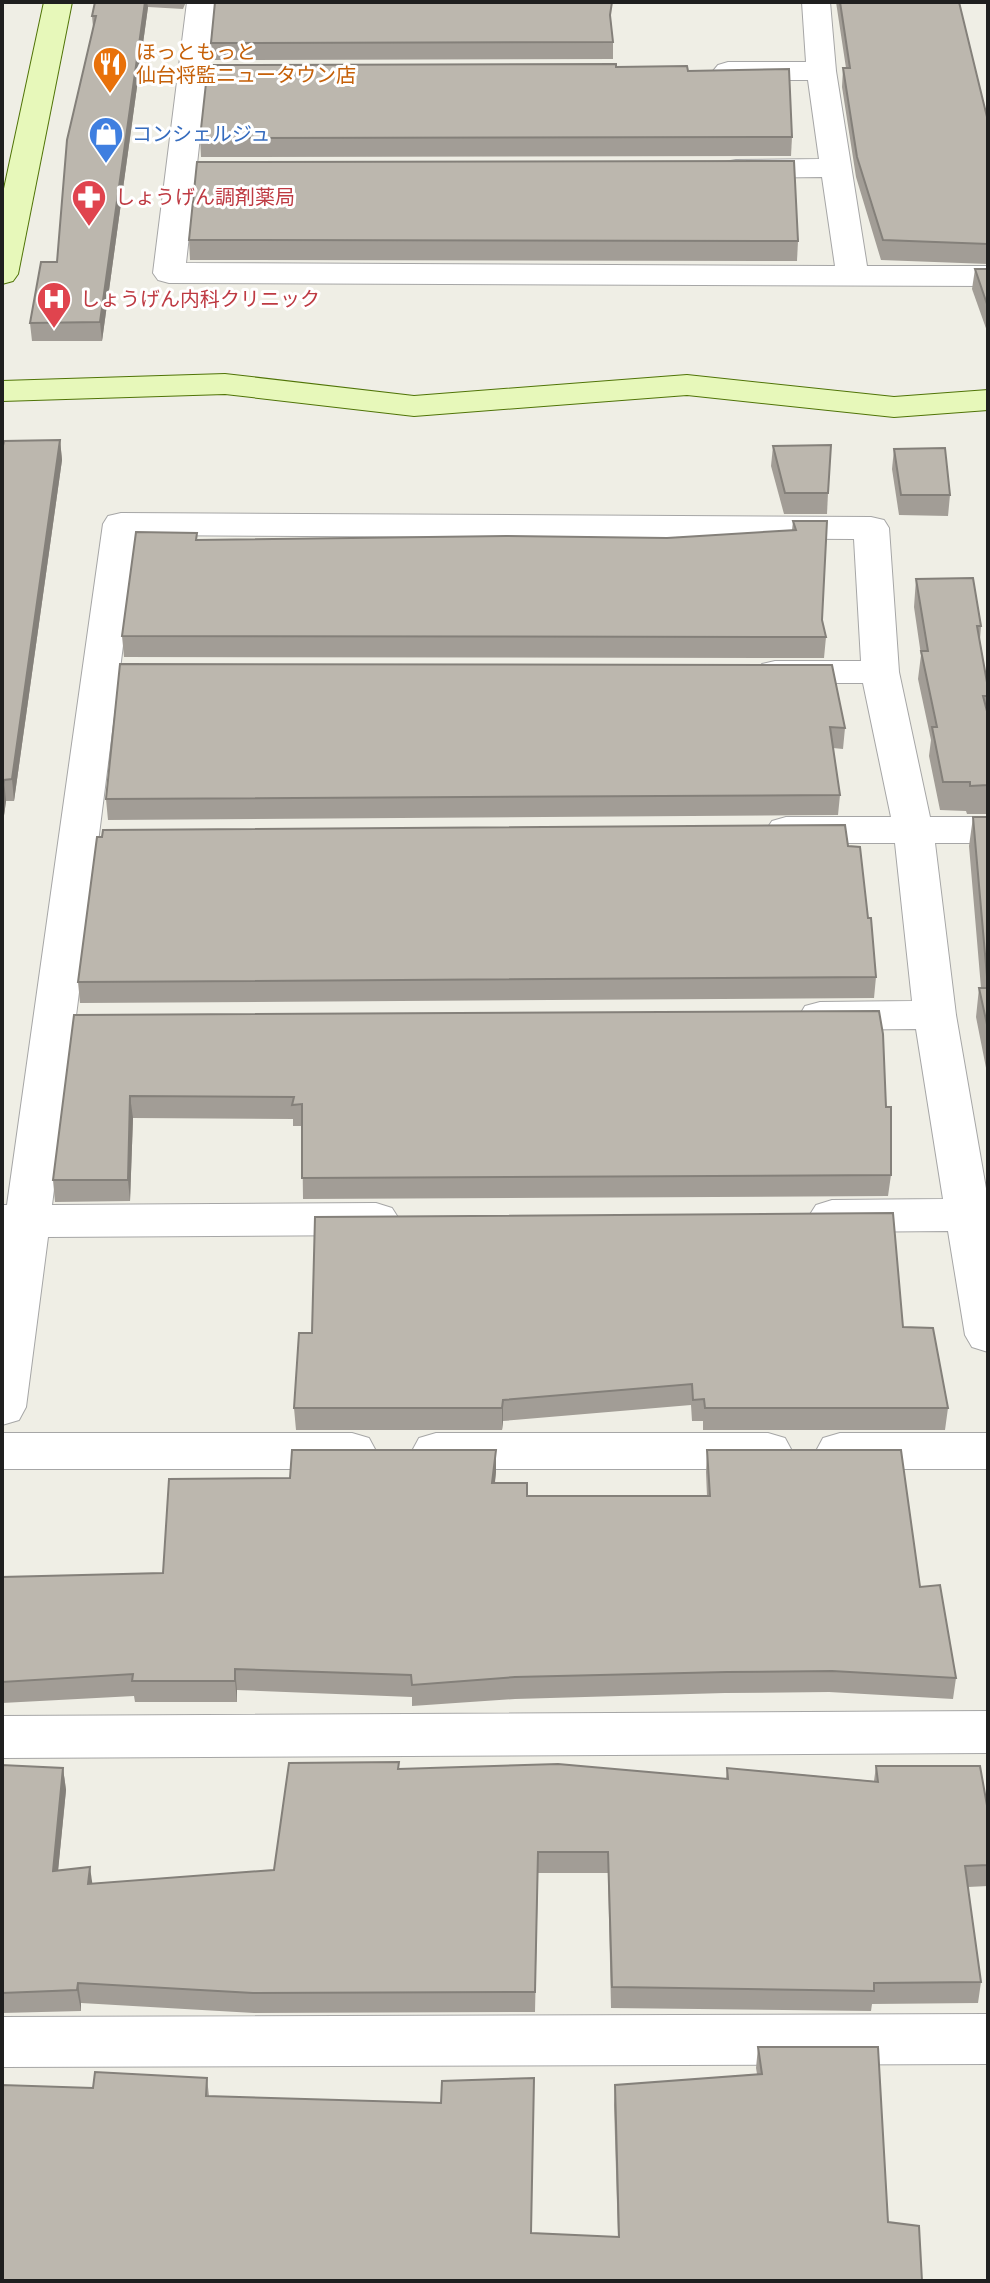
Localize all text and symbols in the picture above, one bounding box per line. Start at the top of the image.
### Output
place label: ほっともっと 仙台将監ニュータウン店 [136,36,356,90]
restaurant icon: ほっともっと 仙台将監ニュータウン店 [91,45,129,95]
shop icon: コンシェルジュ [87,115,125,165]
place label: コンシェルジュ [132,118,271,149]
pharmacy icon: しょうげん調剤薬局 [70,178,108,228]
place label: しょうげん調剤薬局 [115,181,295,212]
hospital icon: しょうげん内科クリニック [35,280,73,330]
place label: しょうげん内科クリニック [80,283,320,314]

